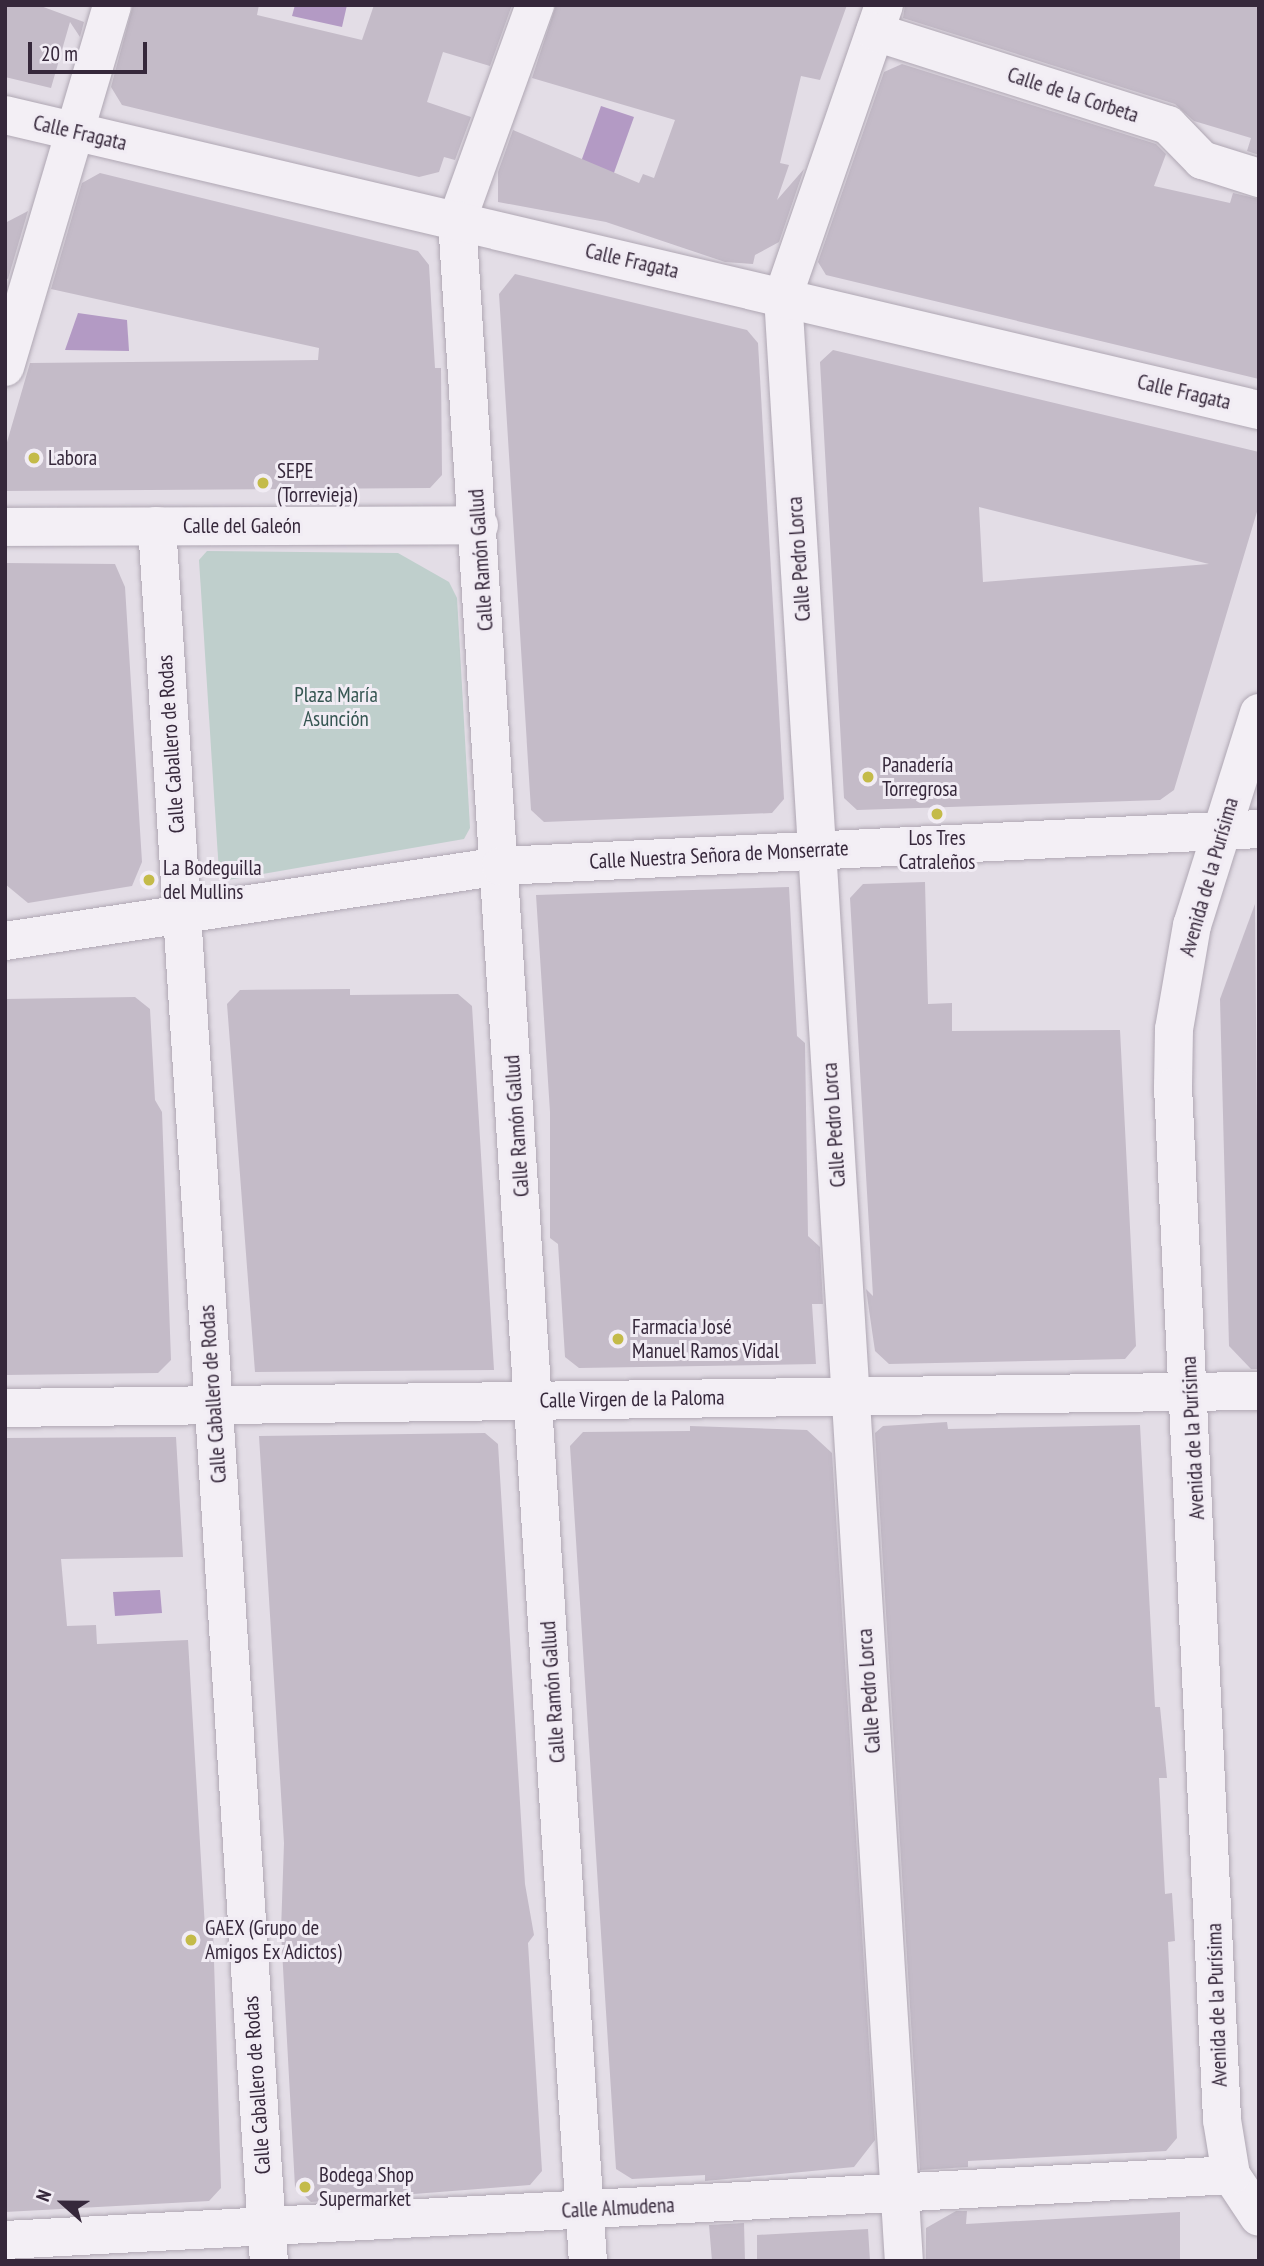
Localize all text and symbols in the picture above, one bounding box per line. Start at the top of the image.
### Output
scale bar [32,28,150,72]
text: 20 m [41,40,78,67]
street label: Calle de la Corbeta [1004,62,1142,128]
street label: Calle Fragata [31,110,129,156]
street label: Calle Fragata [583,238,681,284]
street label: Calle Fragata [1135,369,1233,415]
place label: Labora [48,445,97,471]
marker: Labora [26,450,42,466]
place label: SEPE (Torrevieja) [277,458,357,508]
marker: SEPE (Torrevieja) [255,475,271,491]
street label: Calle Ramón Gallud [463,488,499,632]
street label: Calle Pedro Lorca [782,496,816,622]
street label: Calle del Galeón [183,513,301,539]
street label: Calle Caballero de Rodas [152,654,190,834]
park label: Plaza María Asunción [294,682,378,732]
place label: Panadería Torregrosa [882,752,958,802]
marker: Panadería Torregrosa [860,769,876,785]
street label: Avenida de la Purísima [1174,795,1244,959]
marker: Los Tres Catraleños [929,806,945,822]
place label: Los Tres Catraleños [899,825,975,875]
street label: Calle Nuestra Señora de Monserrate [589,836,849,874]
place label: La Bodeguilla del Mullins [163,855,262,905]
marker: La Bodeguilla del Mullins [141,872,157,888]
street label: Calle Ramón Gallud [499,1054,535,1198]
street label: Calle Pedro Lorca [817,1062,851,1188]
street label: Calle Caballero de Rodas [194,1304,232,1484]
place label: Farmacia José Manuel Ramos Vidal [632,1314,780,1364]
marker: Farmacia José Manuel Ramos Vidal [610,1331,626,1347]
street label: Avenida de la Purísima [1176,1356,1210,1520]
street label: Calle Virgen de la Paloma [539,1385,725,1413]
street label: Calle Ramón Gallud [535,1620,571,1764]
street label: Calle Pedro Lorca [852,1628,886,1754]
place label: GAEX (Grupo de Amigos Ex Adictos) [205,1915,343,1965]
street label: Avenida de la Purísima [1202,1923,1232,2087]
marker: GAEX (Grupo de Amigos Ex Adictos) [183,1932,199,1948]
street label: Calle Caballero de Rodas [238,1995,276,2175]
place label: Bodega Shop Supermarket [319,2162,414,2212]
north arrow [28,2168,98,2238]
marker: Bodega Shop Supermarket [297,2179,313,2195]
text: N [30,2186,56,2205]
street label: Calle Almudena [561,2192,675,2224]

